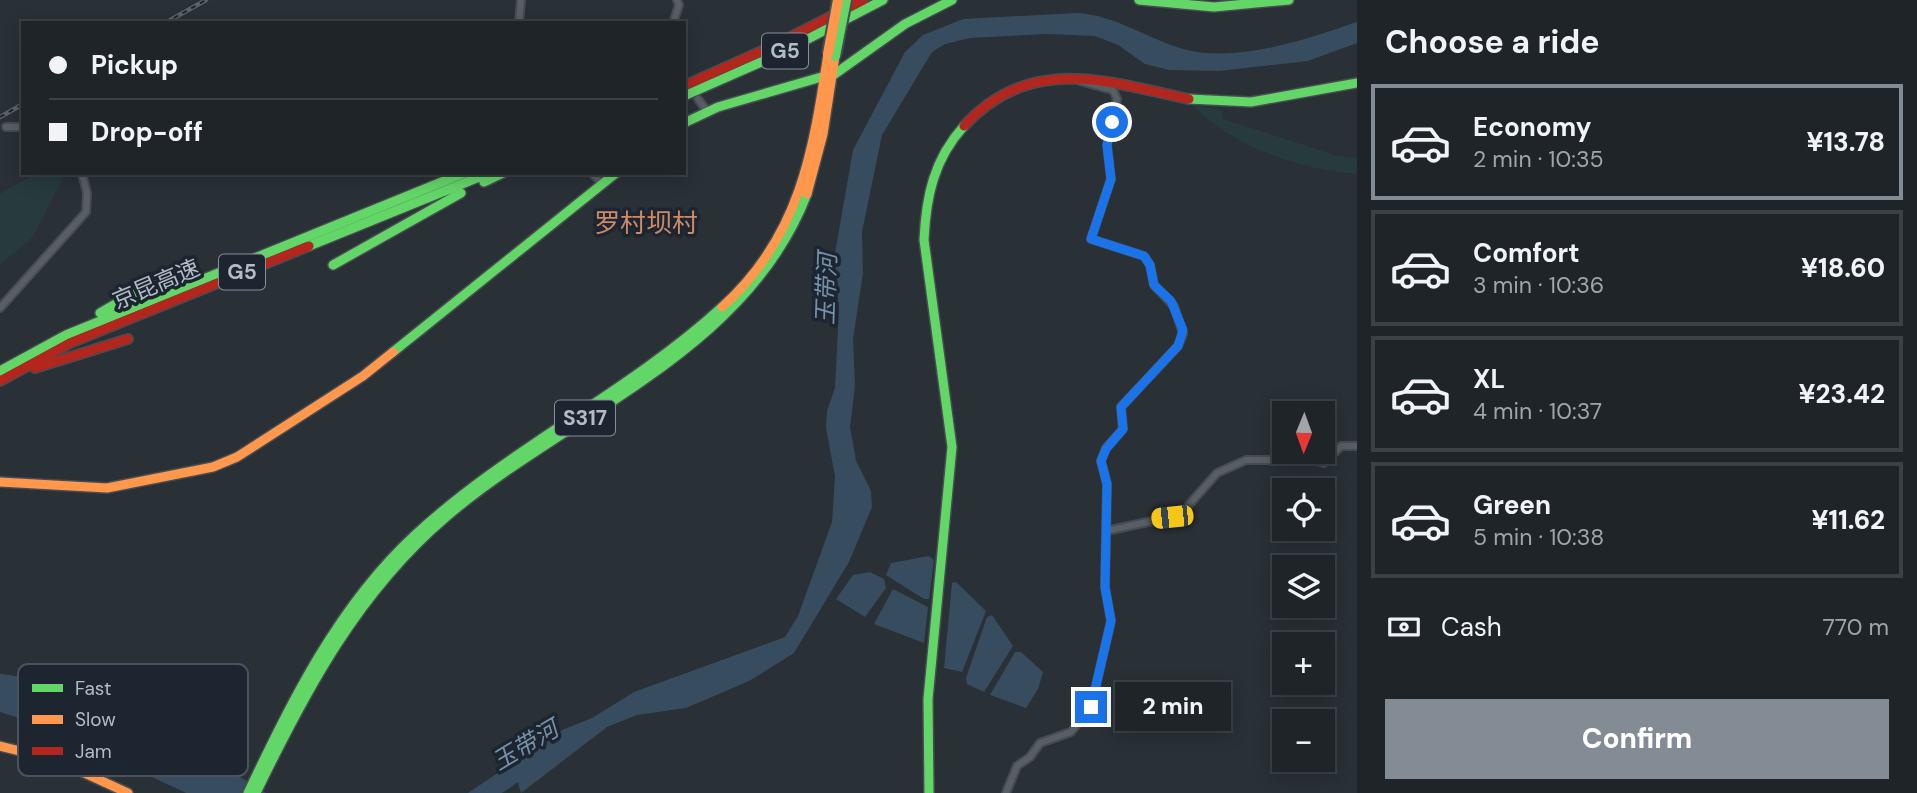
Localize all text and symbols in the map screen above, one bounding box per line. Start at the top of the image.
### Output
text: Choose a ride [1385,21,1600,63]
road number: G5 [762,34,808,68]
text: Pickup [91,48,178,82]
route start [1096,106,1128,138]
text: Economy [1473,110,1591,144]
icon: car [1389,111,1452,174]
text: Drop-off [91,115,203,149]
text: ¥13.78 [1806,125,1885,159]
text: 2 min · 10:35 [1473,144,1604,174]
district label: 罗村坝村 [594,206,698,240]
text: Comfort [1473,236,1579,270]
icon: car [1389,237,1452,300]
water label: 玉带河 [809,248,843,326]
text: ¥18.60 [1801,251,1885,285]
street label: 京昆高速 [108,252,204,316]
road number: G5 [219,254,265,290]
text: 3 min · 10:36 [1473,270,1604,300]
text: XL [1473,362,1505,396]
icon: car [1389,363,1452,426]
text: ¥23.42 [1798,377,1885,411]
text: 4 min · 10:37 [1473,396,1602,426]
road number: S317 [555,400,615,436]
north arrow [1272,401,1335,464]
map controls [1272,401,1335,772]
button: locate [1272,478,1335,541]
text: Green [1473,488,1551,522]
icon: car [1389,489,1452,552]
text: ¥11.62 [1812,503,1885,537]
car [1151,504,1194,530]
text: 5 min · 10:38 [1473,522,1604,552]
button: layers [1272,555,1335,618]
icon: cash [1385,608,1423,646]
text: Cash [1441,610,1502,644]
text: 770 m [1822,612,1889,642]
button: + [1272,632,1335,695]
legend [18,664,248,776]
text: Fast [75,676,111,701]
callout: 2 min [1116,682,1231,732]
route end [1075,691,1107,723]
text: 2 min [1142,691,1204,721]
button: Confirm [1385,699,1889,779]
text: Slow [75,707,116,732]
button: − [1272,709,1335,772]
water label: 玉带河 [486,711,567,777]
text: Jam [75,739,112,764]

